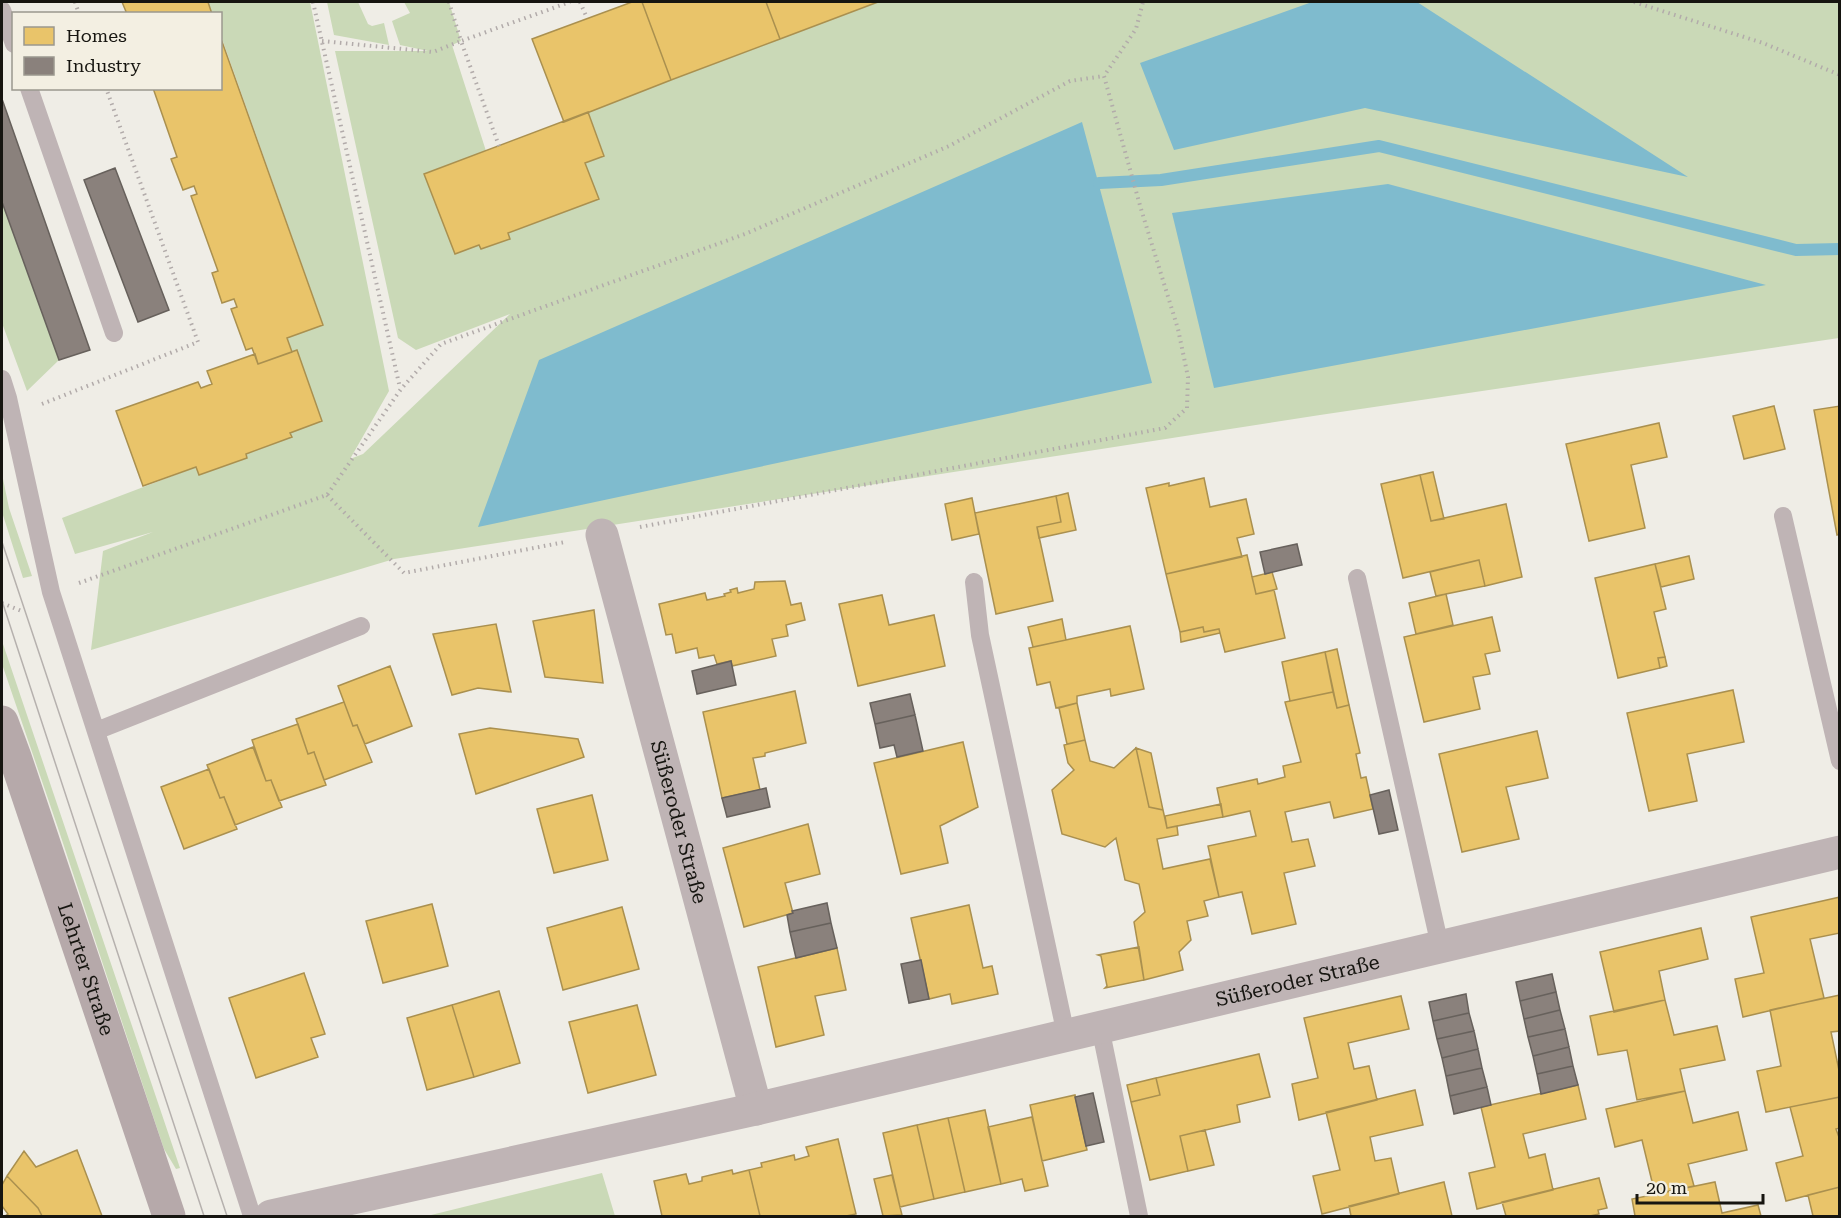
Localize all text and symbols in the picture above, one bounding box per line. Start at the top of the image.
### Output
legend [12,12,222,90]
text: Homes [66,25,127,46]
text: Industry [66,55,141,76]
street label: Süßeroder Straße [646,738,712,906]
street label: Lehrter Straße [53,900,120,1039]
street label: Süßeroder Straße [1213,950,1382,1012]
scale bar [1637,1167,1763,1205]
text: 20 m [1646,1177,1687,1198]

